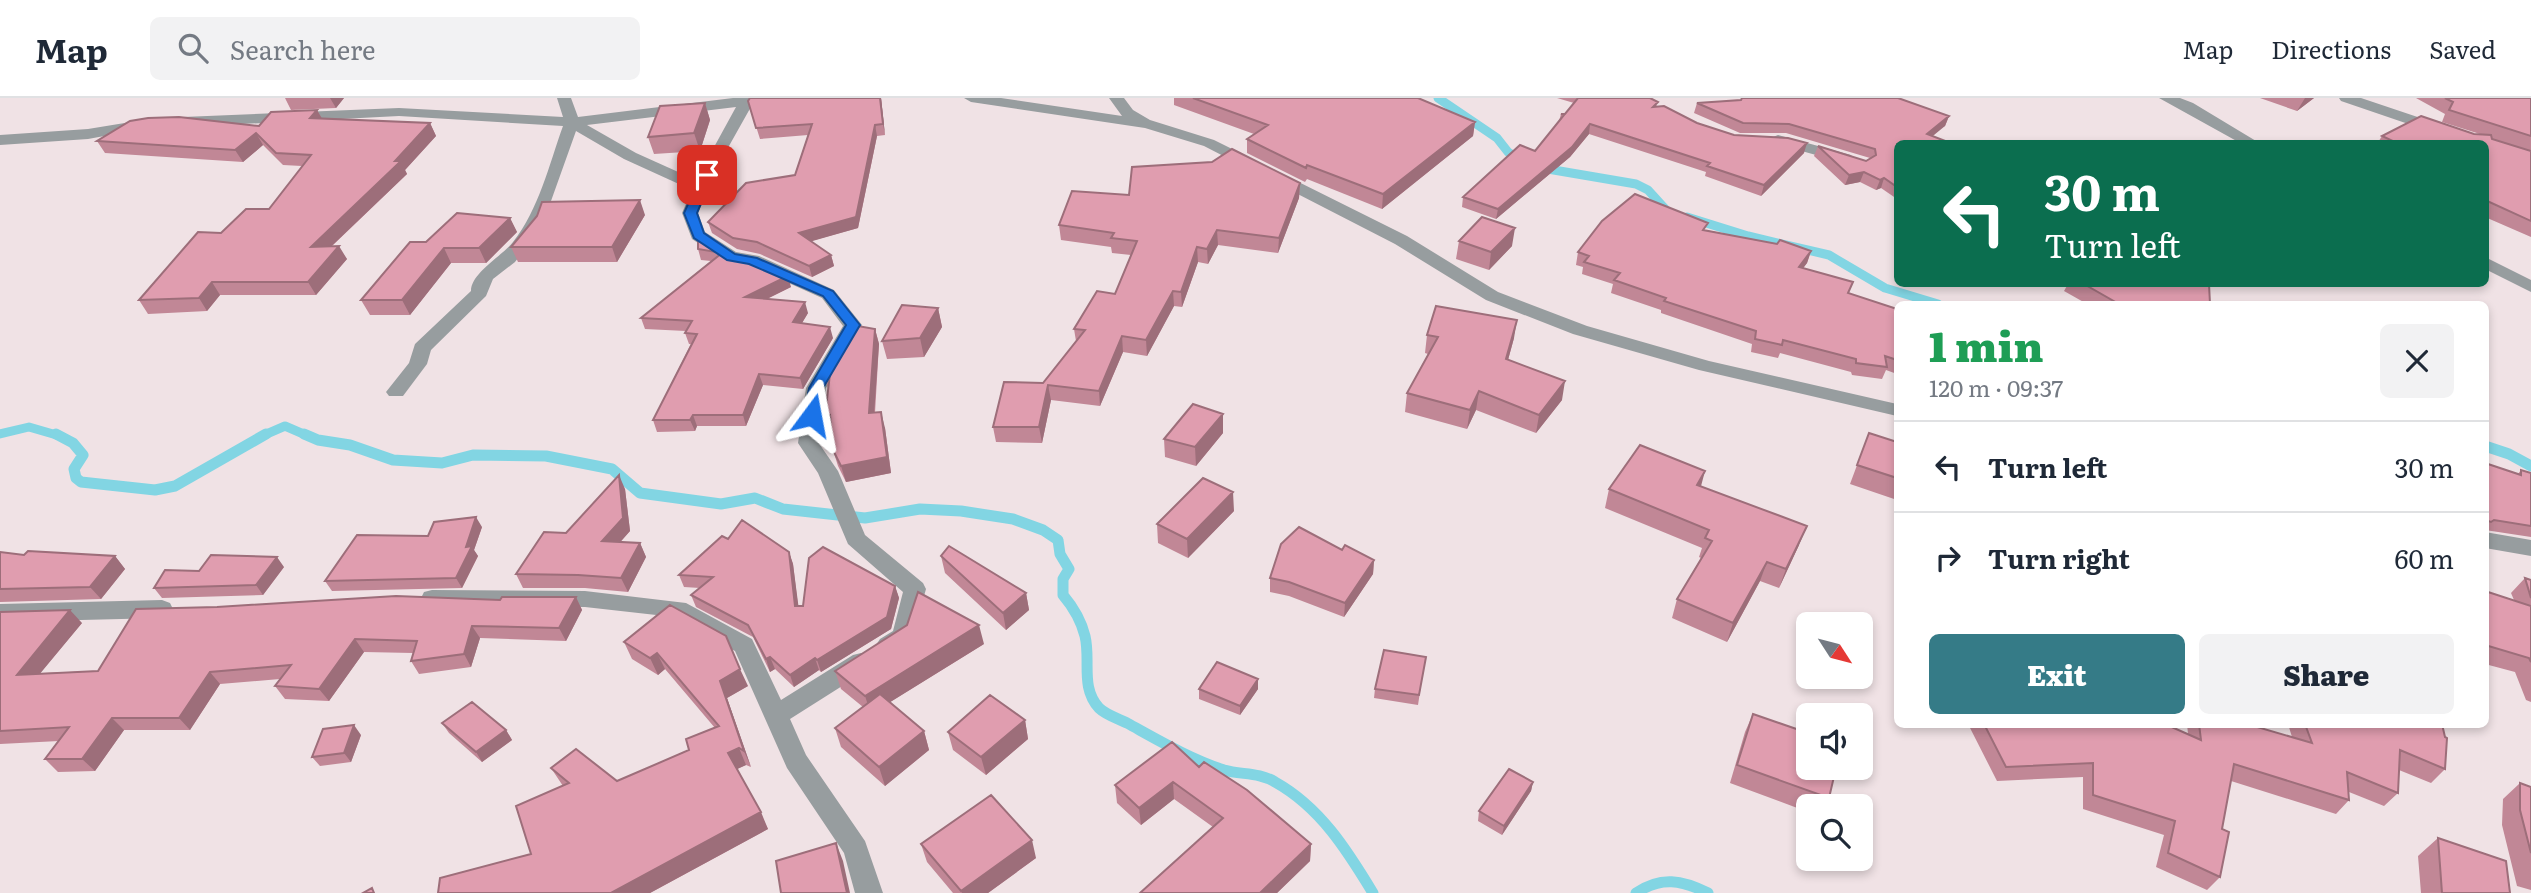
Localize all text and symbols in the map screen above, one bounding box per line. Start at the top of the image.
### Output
search box [150,17,640,80]
text: Map [35,24,108,73]
icon: search [174,29,212,67]
text: Search here [230,29,376,68]
text: Map [2182,31,2233,66]
text: Directions [2271,31,2391,66]
text: Saved [2429,31,2496,66]
pin [677,145,737,205]
text: 30 m [2044,153,2160,226]
icon: arrive [688,156,726,194]
icon: left [1929,168,2020,259]
text: Turn left [2044,220,2181,268]
text: 1 min [1929,313,2044,375]
button: close [2380,324,2454,398]
text: 120 m · 09:37 [1929,370,2063,404]
position arrow [775,378,849,452]
text: Turn left [1988,447,2107,486]
text: 30 m [2394,447,2454,486]
icon: left [1929,448,1967,486]
text: Turn right [1988,538,2130,577]
text: 60 m [2395,538,2454,577]
icon: right [1929,539,1967,577]
north arrow [1796,612,1872,690]
map controls [1796,612,1873,871]
button: Exit [1929,634,2185,714]
button: Share [2199,634,2454,714]
button: sound [1796,703,1873,780]
button: search [1796,794,1873,871]

